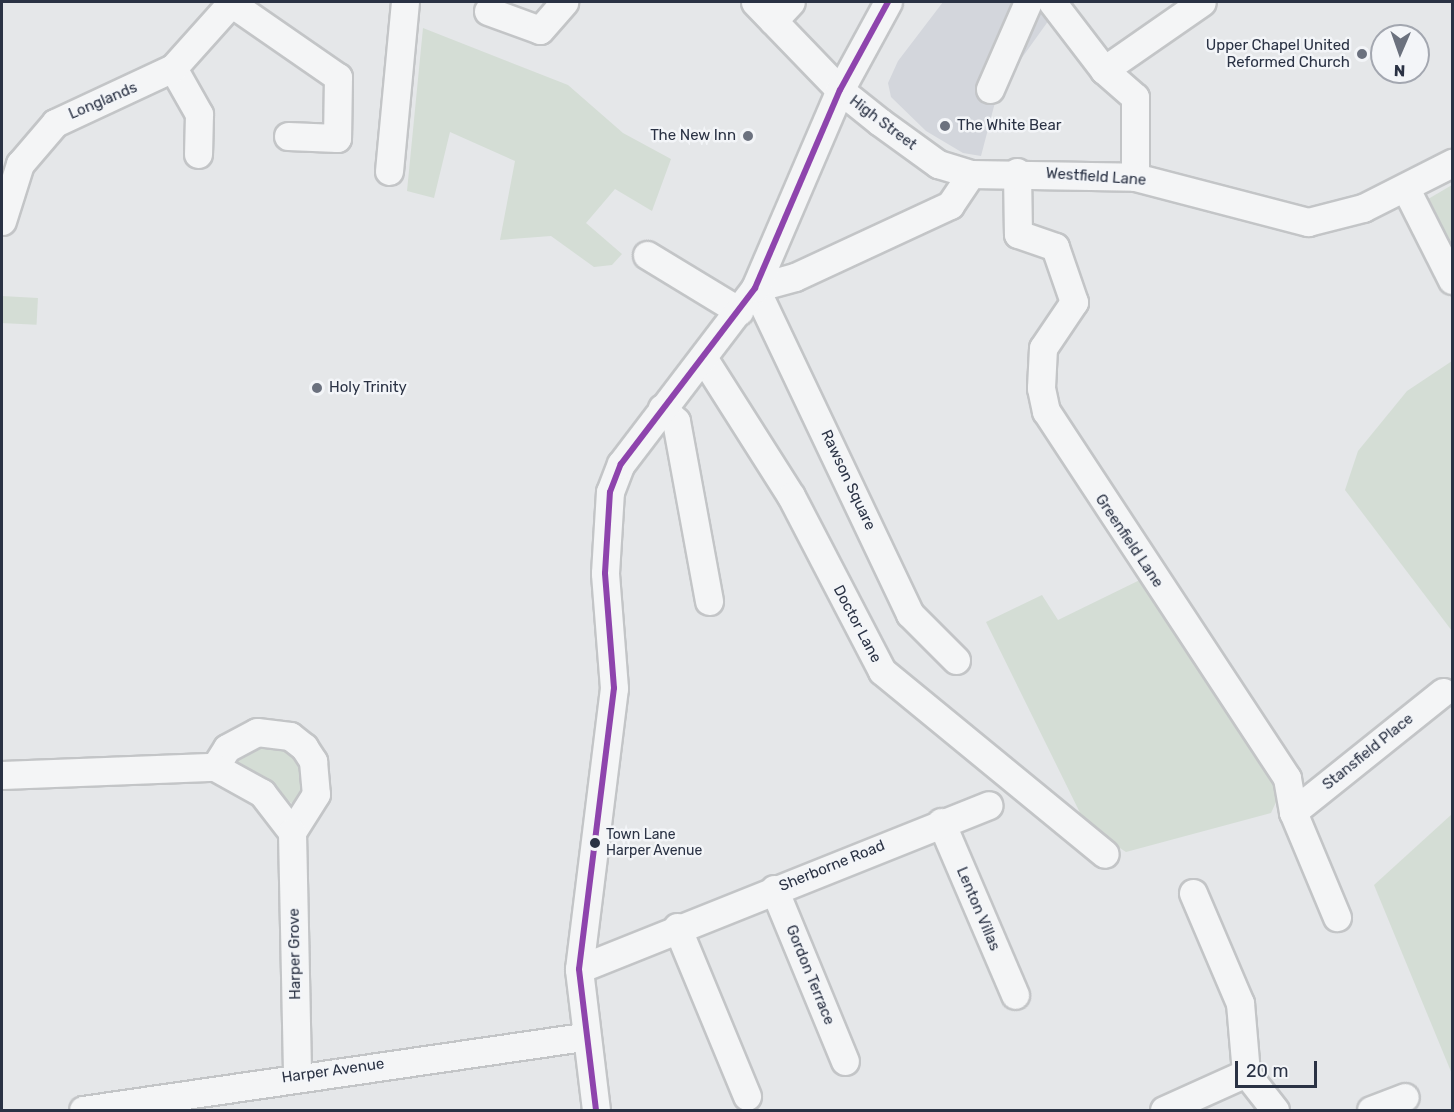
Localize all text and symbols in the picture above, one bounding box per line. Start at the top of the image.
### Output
north arrow [1370,24,1430,84]
place label: Upper Chapel United Reformed Church [1205,36,1350,71]
marker: Upper Chapel United Reformed Church [1355,47,1369,61]
text: N [1393,61,1406,80]
street label: Longlands [66,79,140,123]
street label: High Street [846,92,920,154]
place label: The White Bear [957,117,1062,135]
marker: The White Bear [938,119,952,133]
place label: The New Inn [650,127,736,145]
marker: The New Inn [741,129,755,143]
street label: Westfield Lane [1045,165,1147,189]
place label: Holy Trinity [329,379,408,397]
marker: Holy Trinity [310,381,324,395]
street label: Rawson Square [817,427,879,533]
street label: Greenfield Lane [1091,491,1167,591]
street label: Doctor Lane [829,582,885,666]
street label: Stansfield Place [1319,710,1417,794]
place label: Town Lane Harper Avenue [606,827,703,860]
marker: Town Lane Harper Avenue [589,837,601,849]
street label: Sherborne Road [776,837,888,895]
street label: Lenton Villas [952,864,1004,954]
street label: Harper Grove [285,908,305,1000]
street label: Gordon Terrace [782,922,838,1028]
scale bar [1238,1049,1320,1087]
street label: Harper Avenue [280,1055,386,1087]
text: 20 m [1246,1060,1288,1082]

